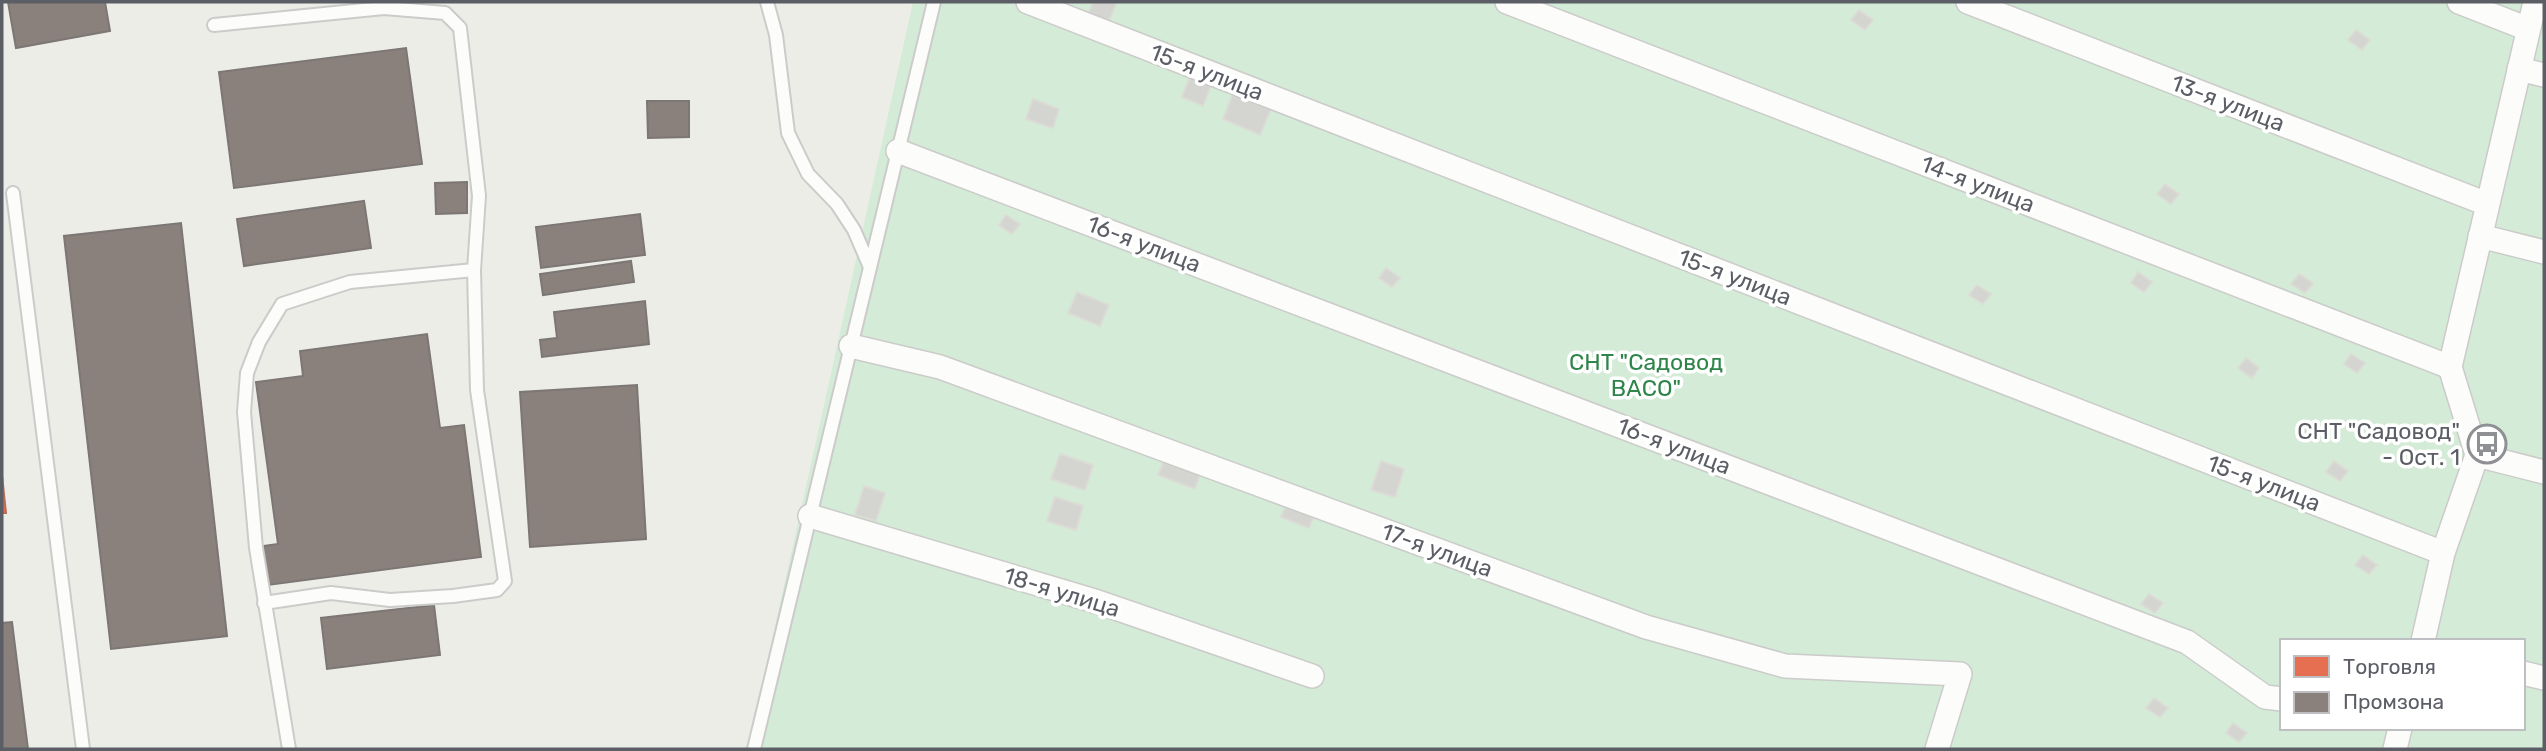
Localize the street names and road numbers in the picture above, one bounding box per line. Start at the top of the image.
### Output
street label: 15-я улица [1146,38,1268,106]
street label: 13-я улица [2167,69,2289,137]
street label: 14-я улица [1917,150,2039,218]
street label: 16-я улица [1083,210,1205,278]
street label: 15-я улица [1674,243,1796,311]
street label: 16-я улица [1613,412,1735,480]
street label: 15-я улица [2203,449,2325,517]
street label: 17-я улица [1378,517,1496,583]
street label: 18-я улица [1001,561,1123,623]

